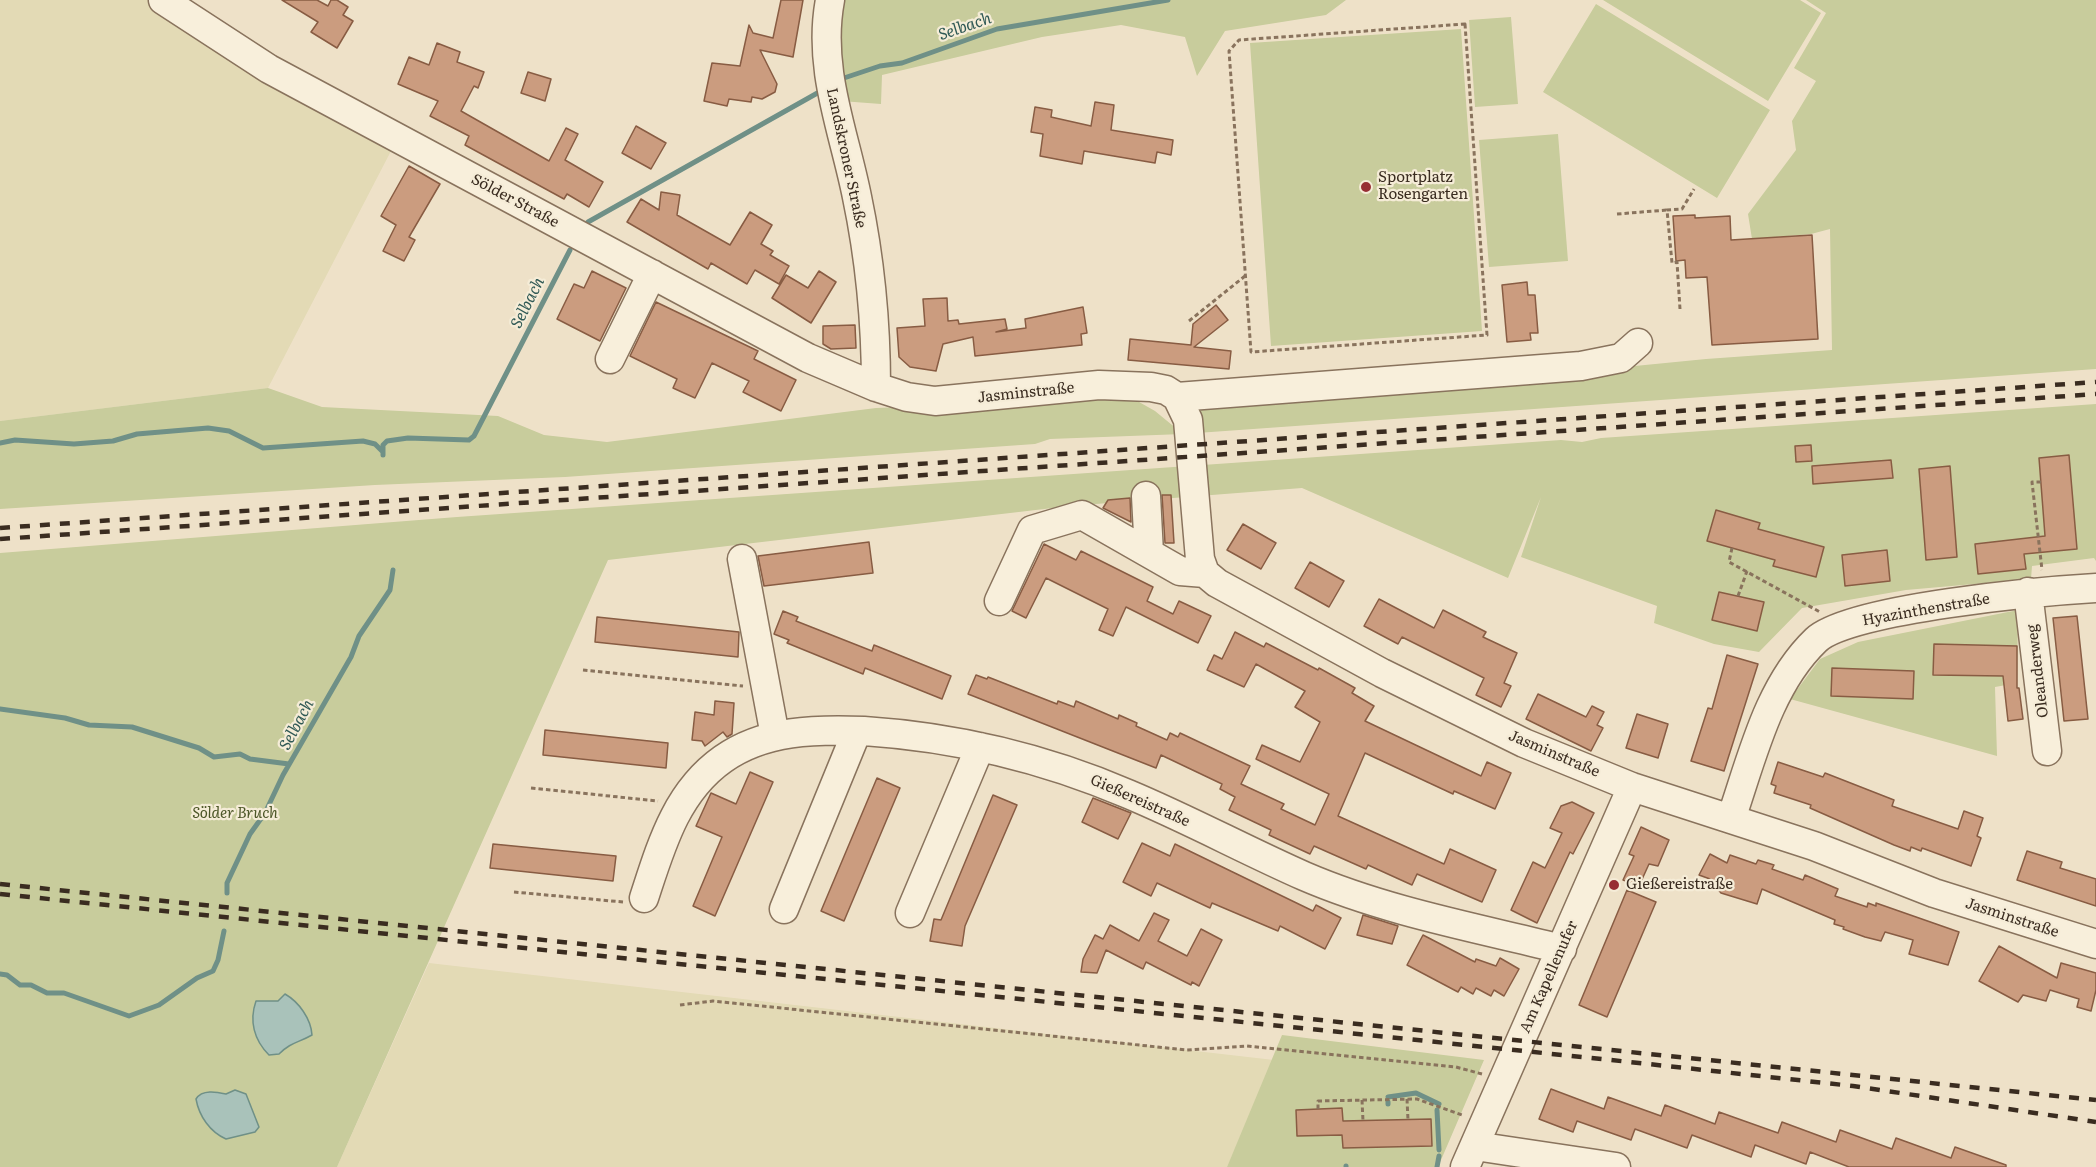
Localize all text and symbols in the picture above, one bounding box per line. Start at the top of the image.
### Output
water label: Selbach [936,9,994,45]
street label: Landskroner Straße [822,86,870,230]
place label: Sportplatz Rosengarten [1378,169,1468,204]
street label: Sölder Straße [468,170,562,232]
marker: Sportplatz Rosengarten [1359,180,1373,194]
water label: Selbach [507,274,549,332]
street label: Jasminstraße [977,379,1075,407]
street label: Hyazinthenstraße [1861,590,1991,630]
street label: Oleanderweg [2023,623,2053,719]
water label: Selbach [276,696,318,754]
street label: Jasminstraße [1506,727,1602,781]
street label: Gießereistraße [1087,771,1193,831]
park label: Sölder Bruch [192,805,278,823]
place label: Gießereistraße [1626,876,1733,894]
marker: Gießereistraße [1607,878,1621,892]
street label: Jasminstraße [1963,894,2061,942]
street label: Am Kapellenufer [1516,918,1582,1036]

